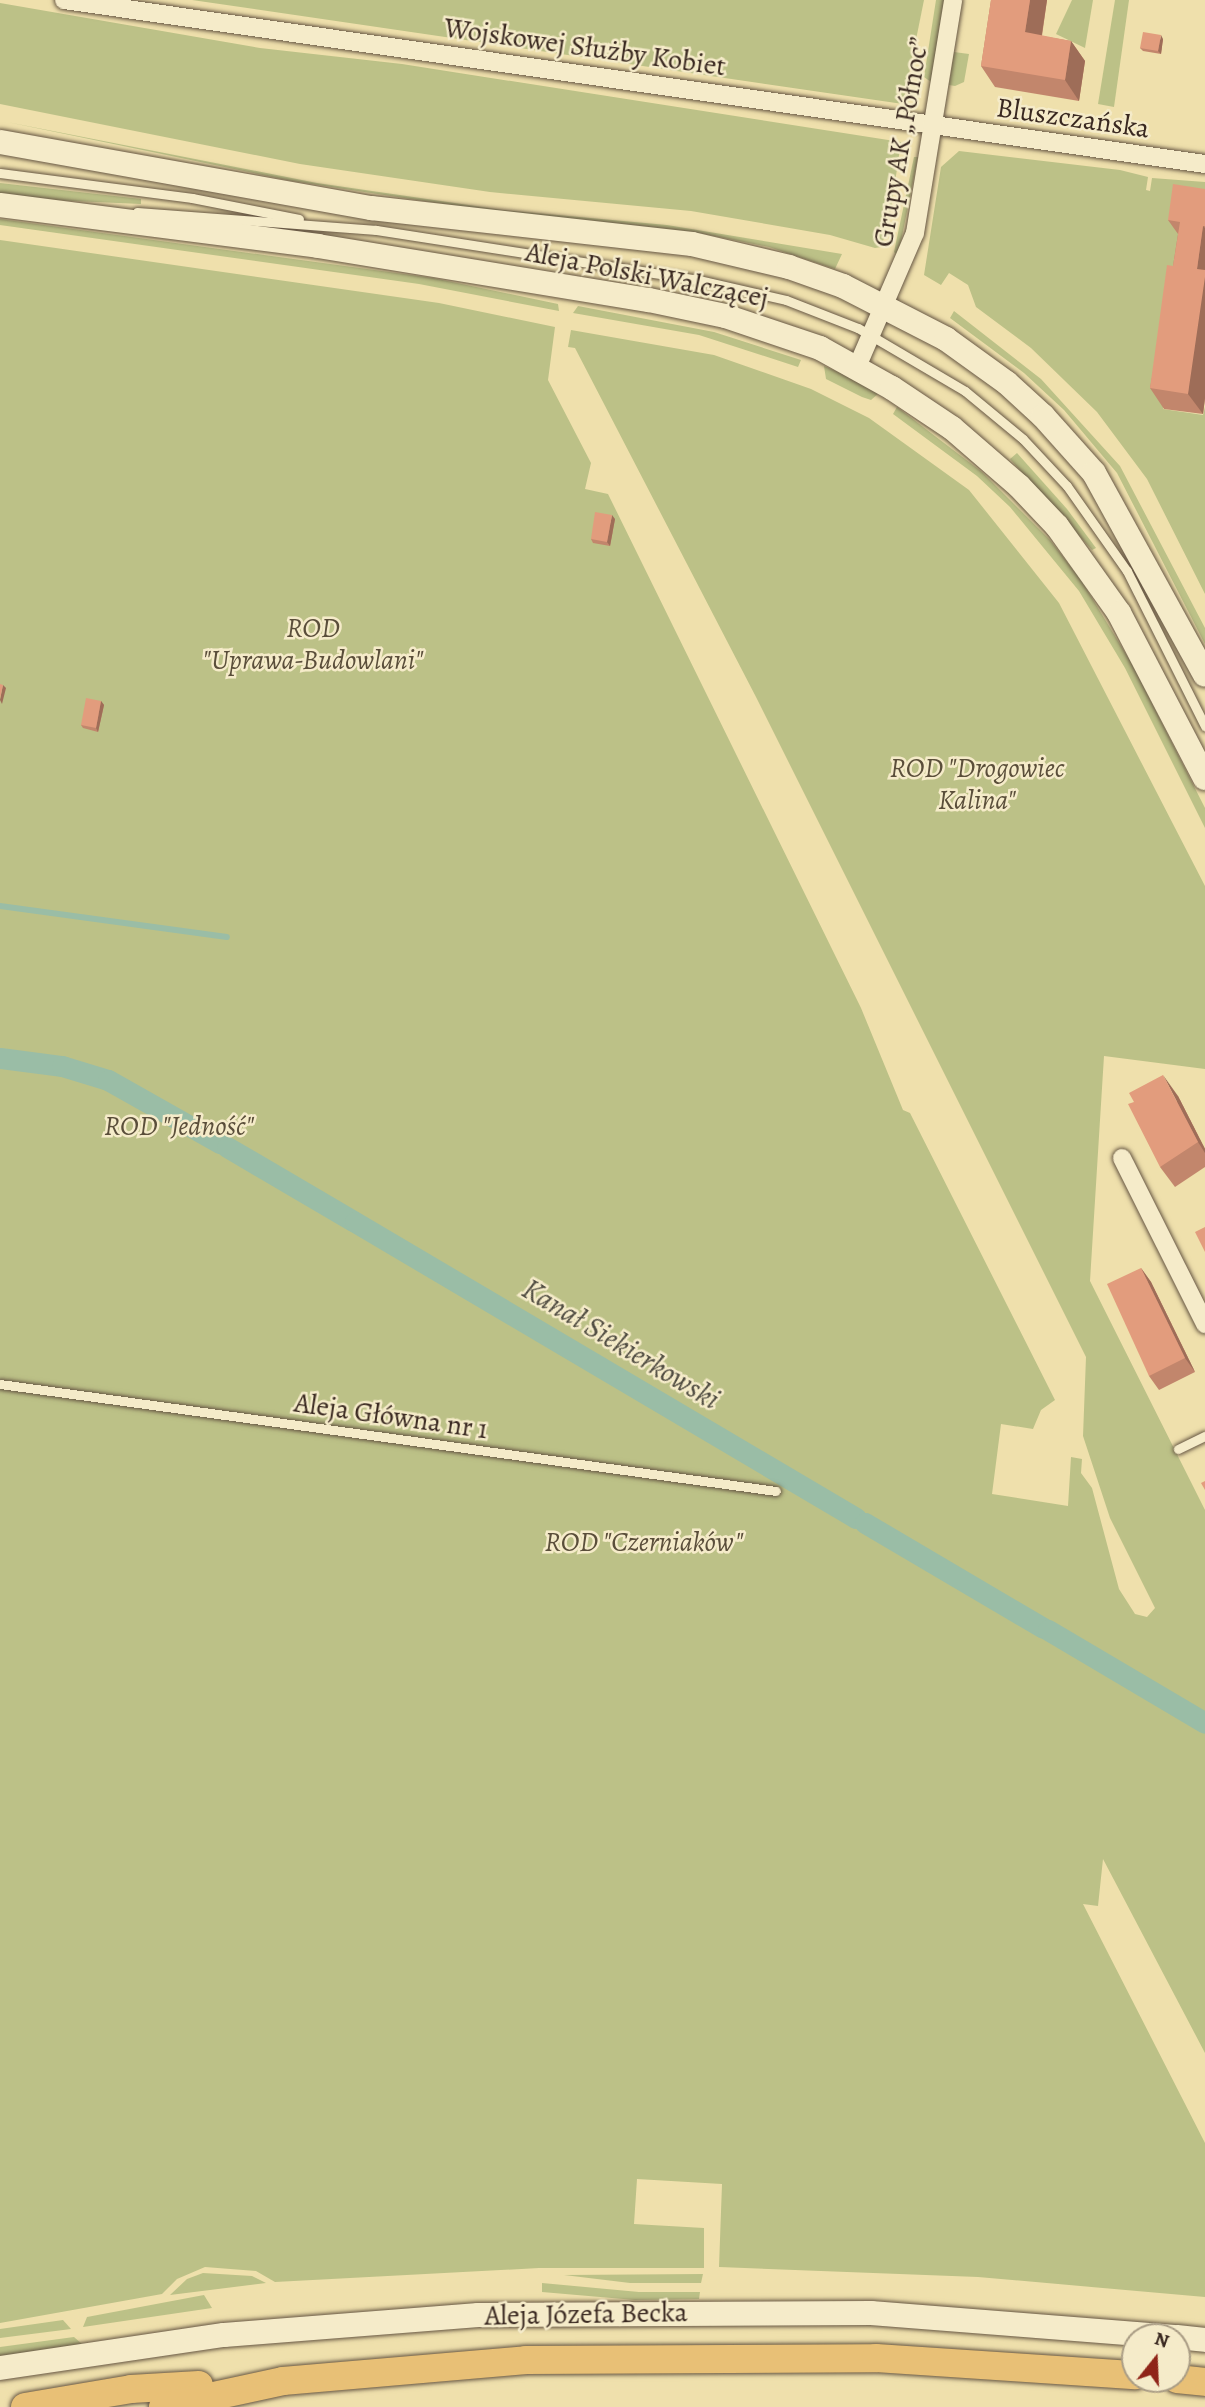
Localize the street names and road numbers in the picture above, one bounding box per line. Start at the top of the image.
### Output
street label: Wojskowej Służby Kobiet [442,11,728,83]
street label: Grupy AK „Północ” [866,34,936,250]
street label: Bluszczańska [994,91,1152,145]
street label: Aleja Polski Walczącej [523,235,771,315]
street label: Aleja Główna nr 1 [292,1386,490,1446]
street label: Aleja Józefa Becka [484,2295,688,2333]

